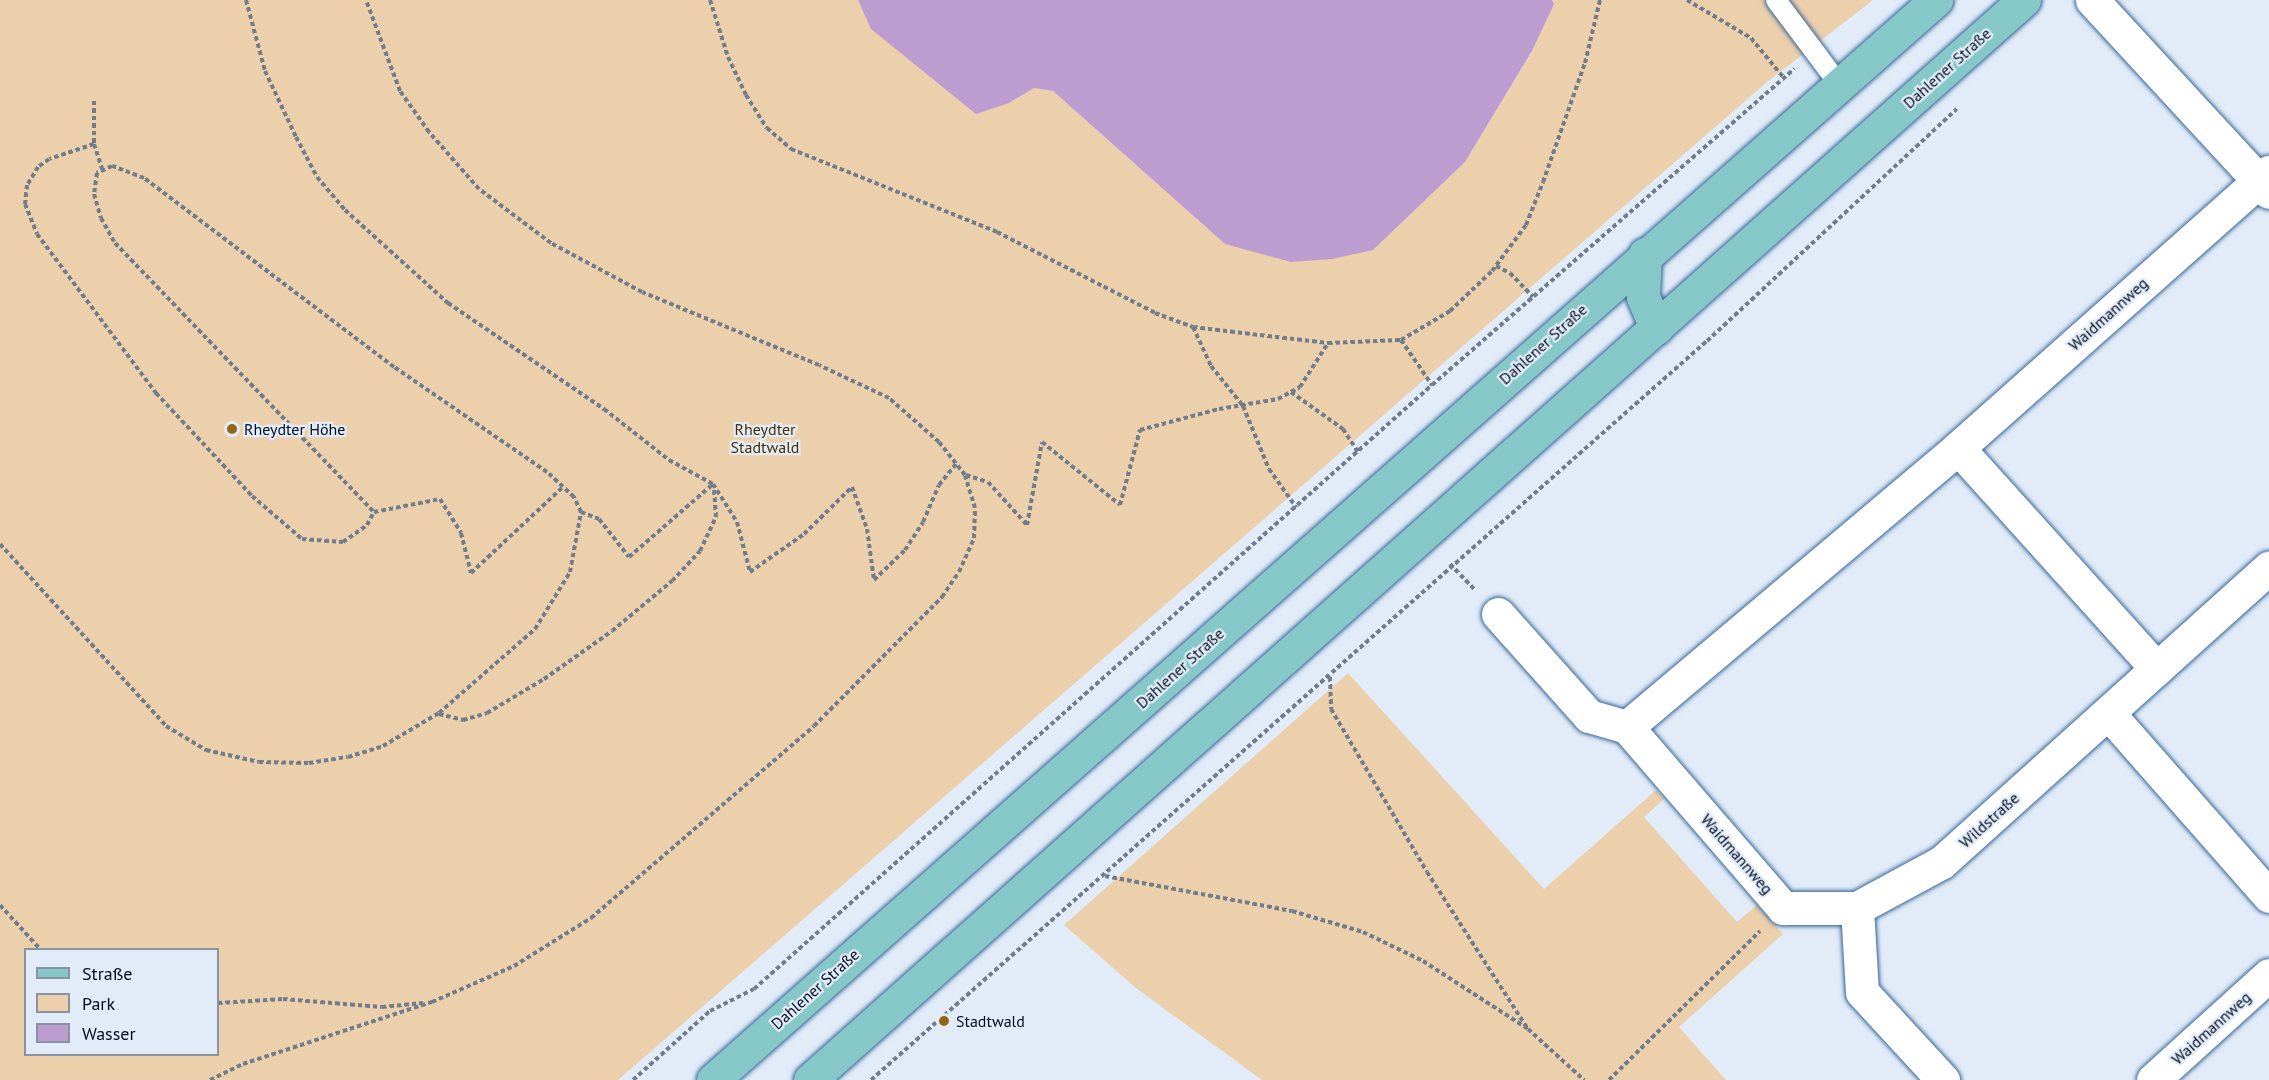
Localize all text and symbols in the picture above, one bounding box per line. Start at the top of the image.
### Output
street label: Dahlener Straße [1899,24,1995,112]
street label: Waidmannweg [2064,273,2152,355]
street label: Dahlener Straße [1495,300,1591,388]
place label: Rheydter Höhe [244,419,345,439]
park label: Rheydter Stadtwald [731,419,799,457]
marker: Rheydter Höhe [225,422,239,436]
street label: Dahlener Straße [1132,624,1228,712]
street label: Wildstraße [1955,788,2023,852]
street label: Waidmannweg [1697,810,1777,898]
street label: Dahlener Straße [767,945,863,1033]
legend [24,948,219,1056]
text: Straße [82,962,133,985]
street label: Waidmannweg [2167,987,2255,1069]
text: Park [82,992,115,1015]
place label: Stadtwald [956,1011,1025,1031]
marker: Stadtwald [937,1014,951,1028]
text: Wasser [82,1022,136,1045]

